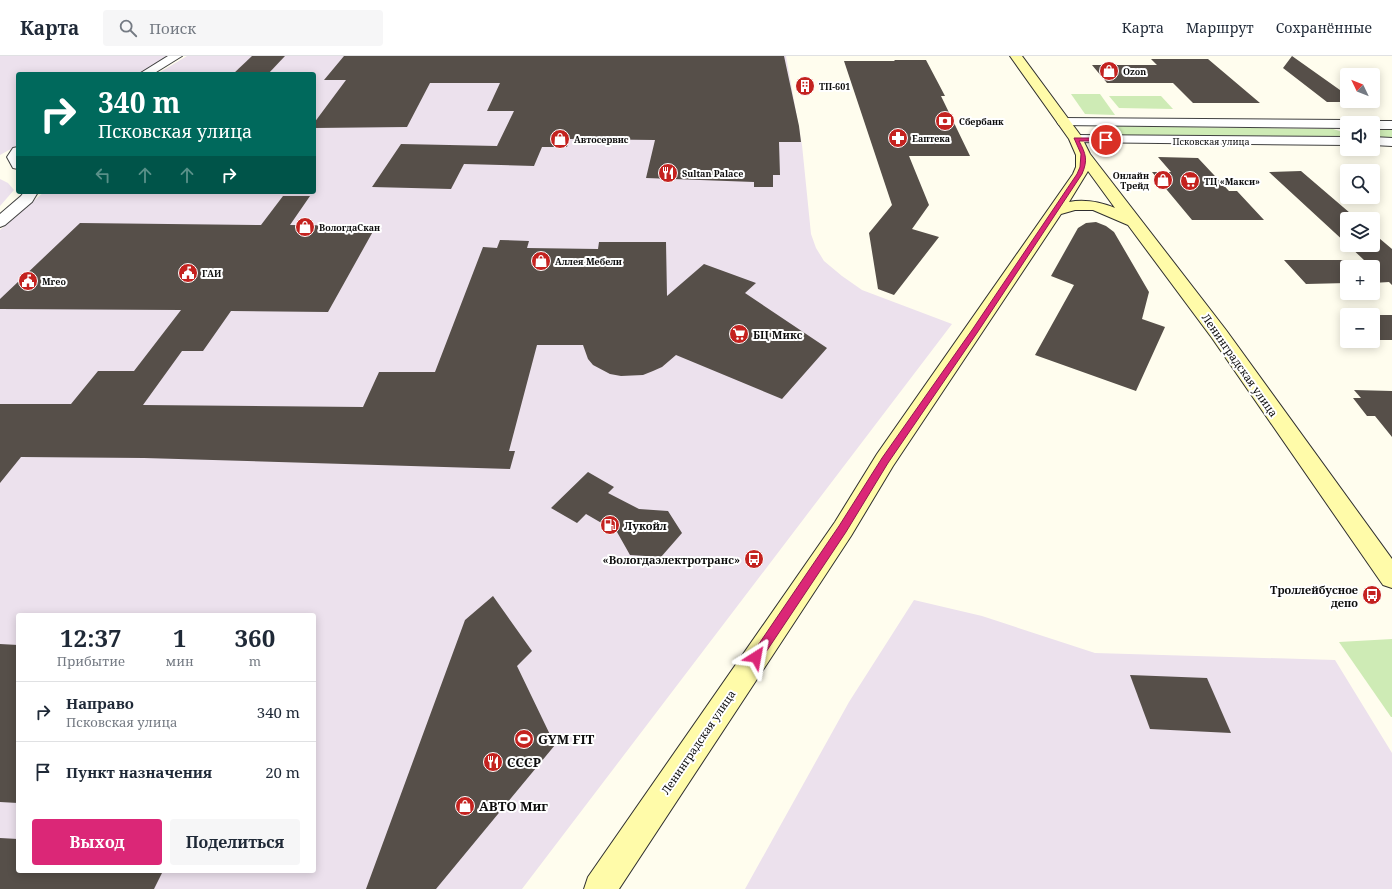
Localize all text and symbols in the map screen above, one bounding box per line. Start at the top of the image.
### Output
search box [103,10,383,46]
text: Карта [20,15,79,41]
icon: search [117,17,139,39]
text: Поиск [149,18,196,38]
text: Карта [1122,18,1164,37]
text: Маршрут [1186,18,1254,37]
text: Сохранённые [1276,18,1372,37]
shop icon: Ozon [1098,60,1120,82]
place label: Ozon [1123,65,1146,78]
north arrow [1340,68,1380,108]
map controls [1340,68,1380,348]
building icon: ТП-601 [794,75,816,97]
place label: ТП-601 [819,80,850,93]
text: 340 m [98,83,180,121]
icon: right [32,88,84,140]
bank icon: Сбербанк [934,110,956,132]
place label: Сбербанк [959,115,1004,128]
button: sound [1340,116,1380,156]
text: Псковская улица [98,119,252,143]
pin [1089,123,1123,157]
pharmacy icon: Еаптека [887,127,909,149]
shop icon: Автосервис [549,128,571,150]
icon: arrive [1095,129,1117,151]
place label: Еаптека [912,132,951,145]
place label: Автосервис [574,133,629,146]
street label: Псковская улица [1172,135,1250,148]
restaurant icon: Sultan Palace [657,162,679,184]
icon: left [92,164,114,186]
icon: ahead [134,164,156,186]
icon: ahead [176,164,198,186]
icon: right [218,164,240,186]
button: search [1340,164,1380,204]
place label: Sultan Palace [682,167,743,180]
place label: Онлайн Трейд [1113,169,1149,192]
shop icon: Онлайн Трейд [1152,169,1174,191]
supermarket icon: ТЦ «Макси» [1179,170,1201,192]
place label: ТЦ «Макси» [1204,175,1260,188]
button: layers [1340,212,1380,252]
shop icon: ВологдаСкан [294,216,316,238]
place label: ВологдаСкан [319,221,380,234]
shop icon: Аллея Мебели [530,250,552,272]
place label: Аллея Мебели [555,255,622,268]
button: + [1340,260,1380,300]
public building icon: ГАИ [177,262,199,284]
place label: ГАИ [202,267,222,280]
public building icon: Mreo [17,270,39,292]
place label: Mreo [42,275,66,288]
button: − [1340,308,1380,348]
street label: Ленинградская улица [1199,310,1281,420]
supermarket icon: БЦ Микс [728,323,750,345]
place label: БЦ Микс [753,327,803,342]
fuel station icon: Лукойл [599,514,621,536]
place label: Лукойл [624,518,667,533]
bus stop icon: «Вологдаэлектротранс» [743,548,765,570]
place label: «Вологдаэлектротранс» [603,552,740,567]
place label: Троллейбусное депо [1270,582,1358,610]
bus stop icon: Троллейбусное депо [1361,584,1383,606]
text: 12:37 [60,621,122,654]
text: 1 [173,621,187,654]
text: 360 [235,621,275,654]
position arrow [735,636,777,678]
text: Прибытие [57,652,125,670]
text: мин [166,652,194,670]
text: m [249,652,261,670]
street label: Ленинградская улица [657,687,739,797]
text: Направо [66,693,134,713]
icon: right [32,701,54,723]
text: 340 m [257,702,300,722]
text: Псковская улица [66,713,177,731]
sports icon: GYM FIT [513,728,535,750]
place label: GYM FIT [538,730,595,748]
restaurant icon: СССР [482,751,504,773]
place label: СССР [507,753,541,771]
icon: arrive [32,761,54,783]
text: Пункт назначения [66,762,212,782]
text: 20 m [265,762,300,782]
shop icon: АВТО Миг [454,795,476,817]
place label: АВТО Миг [479,797,548,815]
button: Выход [32,819,162,865]
button: Поделиться [170,819,300,865]

